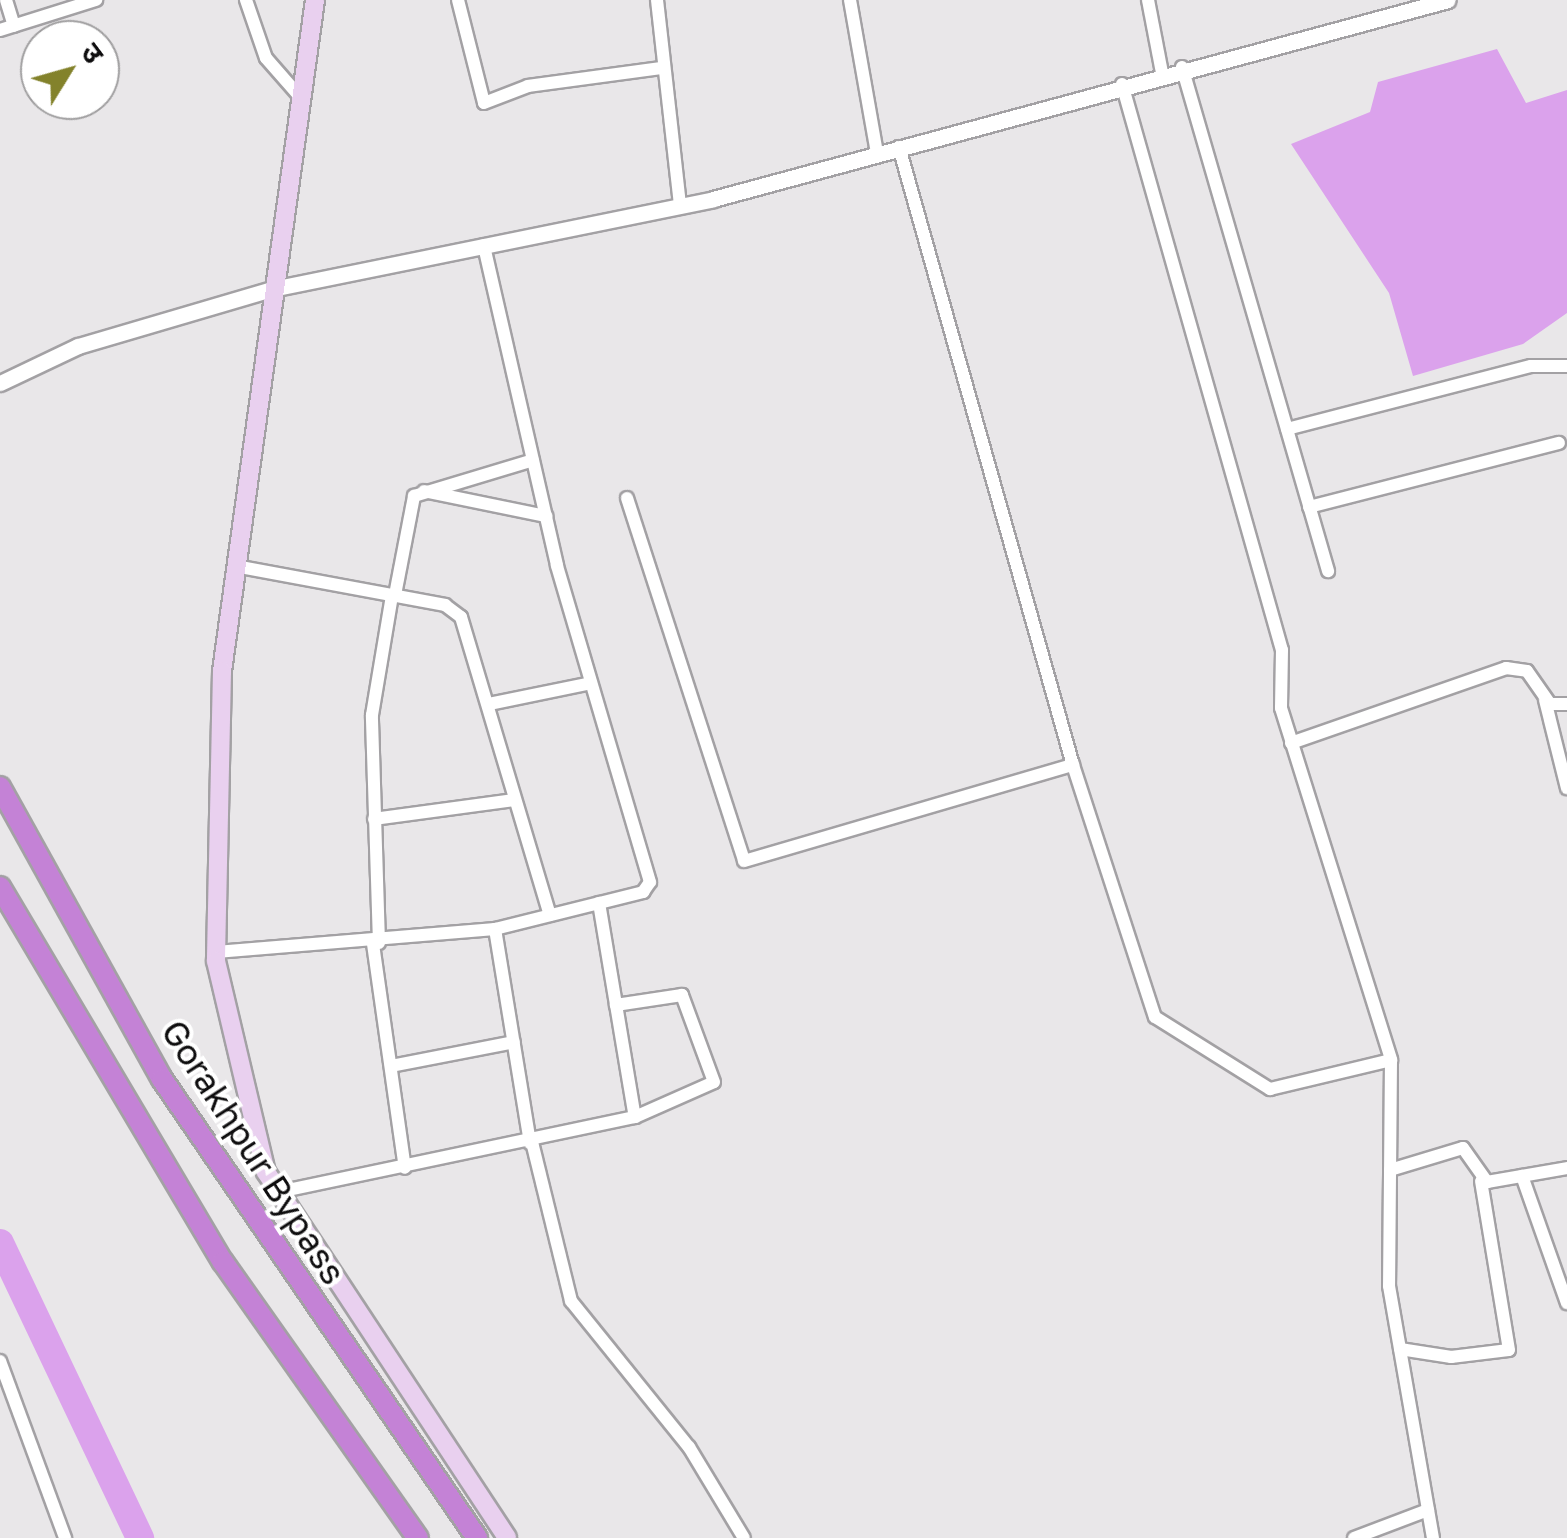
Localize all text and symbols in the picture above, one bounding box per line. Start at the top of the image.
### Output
north arrow [20,20,120,120]
text: उ [75,36,111,69]
street label: Gorakhpur Bypass [153,1012,355,1292]

